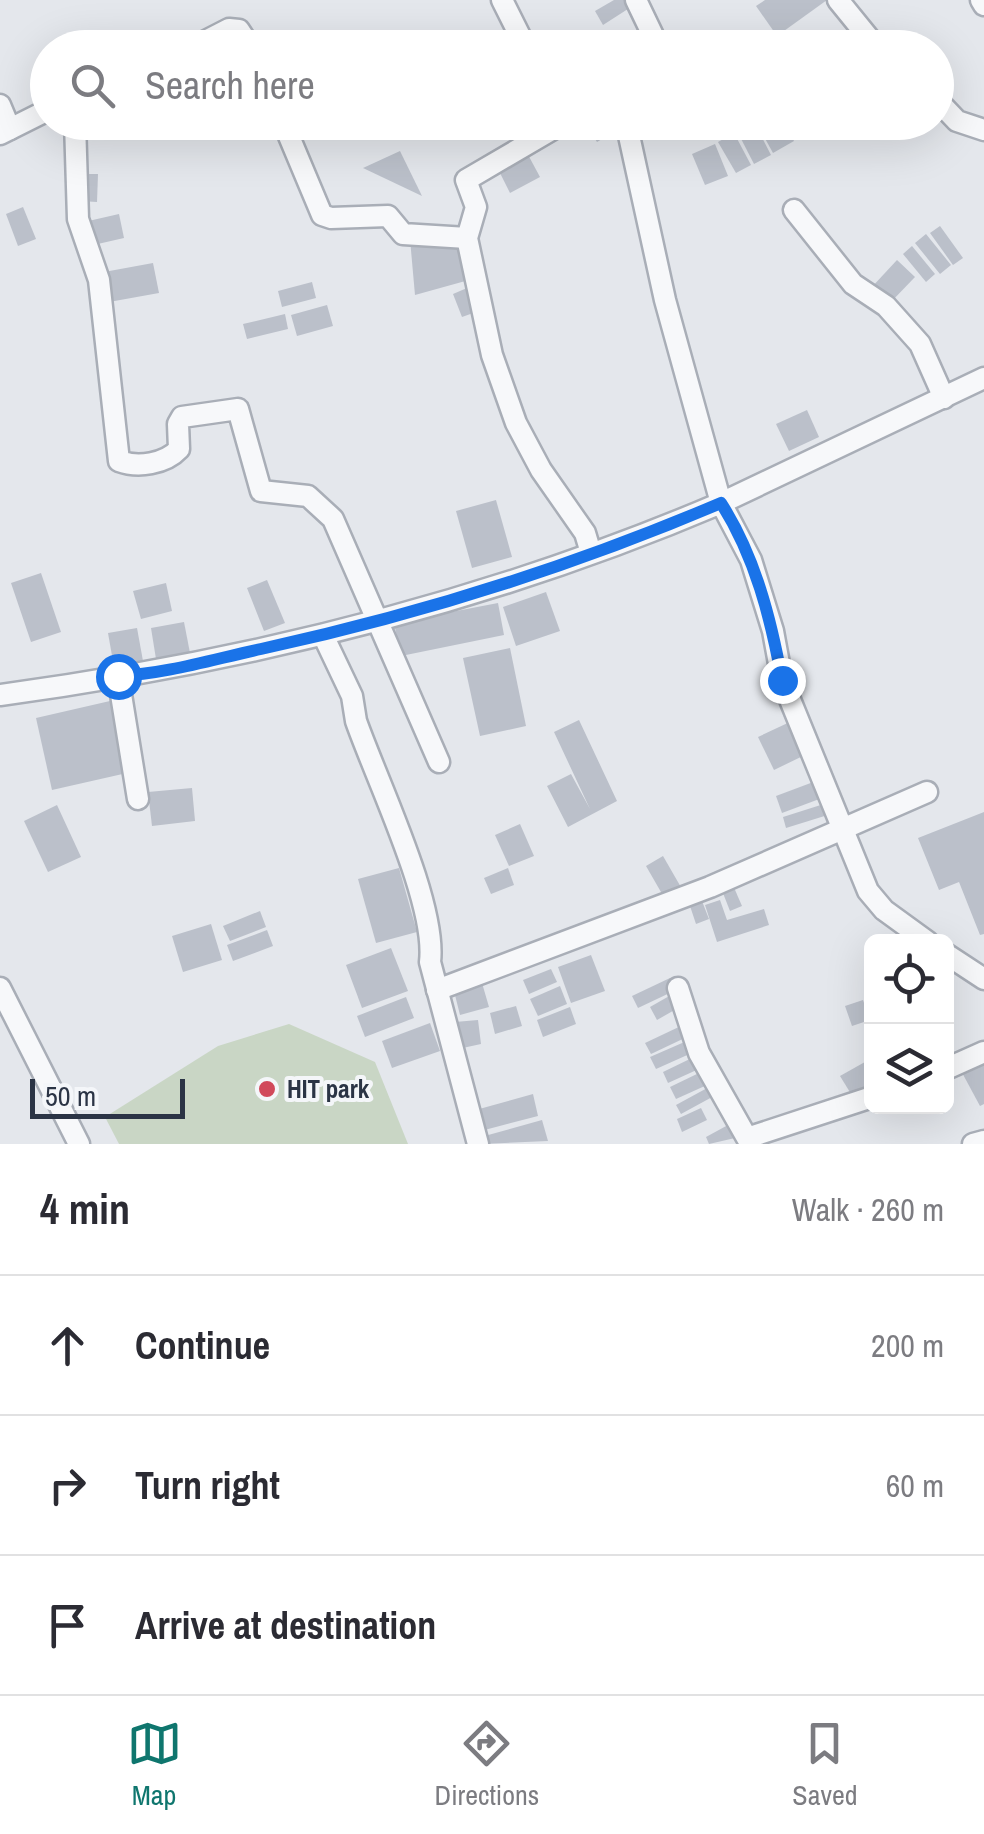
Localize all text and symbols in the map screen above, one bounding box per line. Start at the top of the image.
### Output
search box [30,30,954,140]
icon: search [65,58,120,113]
text: Search here [145,60,315,111]
route start [96,654,142,700]
route end [760,658,806,704]
map controls [864,934,954,1114]
button: locate [864,934,954,1024]
button: layers [864,1024,954,1114]
place label: HIT park [287,1072,370,1106]
scale bar [30,1074,185,1118]
text: 50 m [45,1077,96,1115]
marker: HIT park [256,1078,278,1100]
text: 4 min [40,1181,130,1237]
text: Walk · 260 m [792,1188,944,1231]
icon: ahead [40,1318,95,1373]
text: Continue [135,1320,270,1371]
text: 200 m [871,1324,944,1367]
icon: right [40,1458,95,1513]
text: Turn right [135,1460,280,1511]
text: 60 m [886,1464,944,1507]
icon: arrive [40,1598,95,1653]
text: Arrive at destination [135,1600,436,1651]
tab: Map [127,1716,182,1814]
tab: Directions [435,1716,539,1814]
tab: Saved [792,1716,857,1814]

